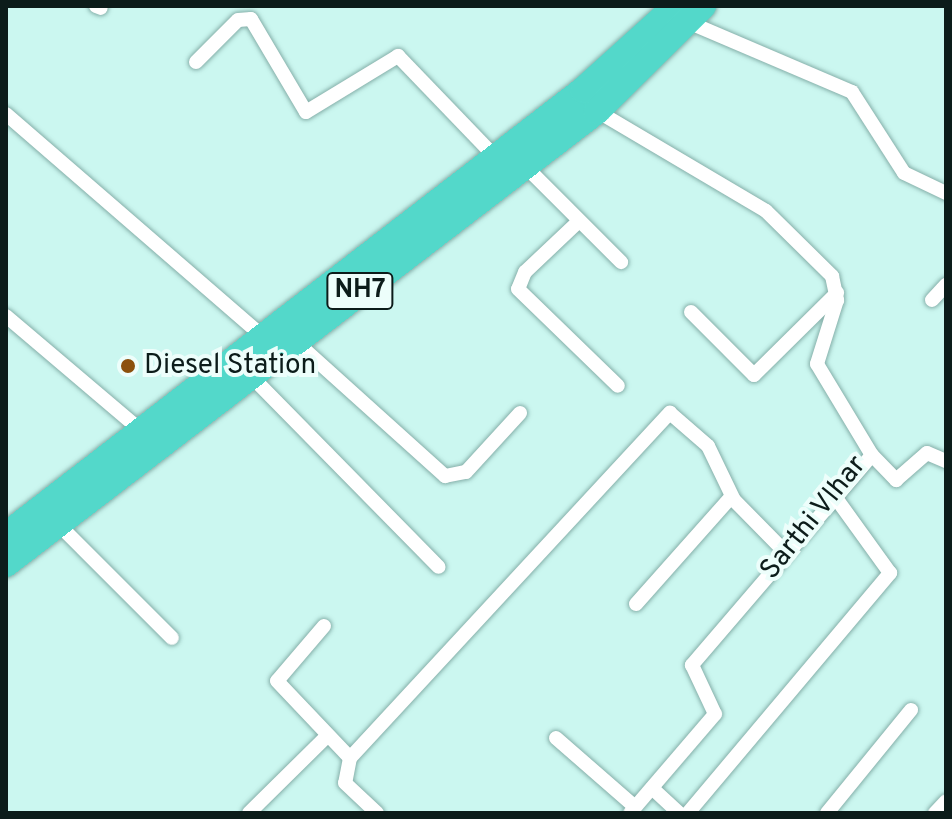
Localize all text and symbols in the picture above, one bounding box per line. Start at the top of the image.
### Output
road number: NH7 [326,269,394,313]
place label: Diesel Station [144,349,316,383]
marker: Diesel Station [119,357,137,375]
street label: Sarthi VIhar [754,449,874,587]

